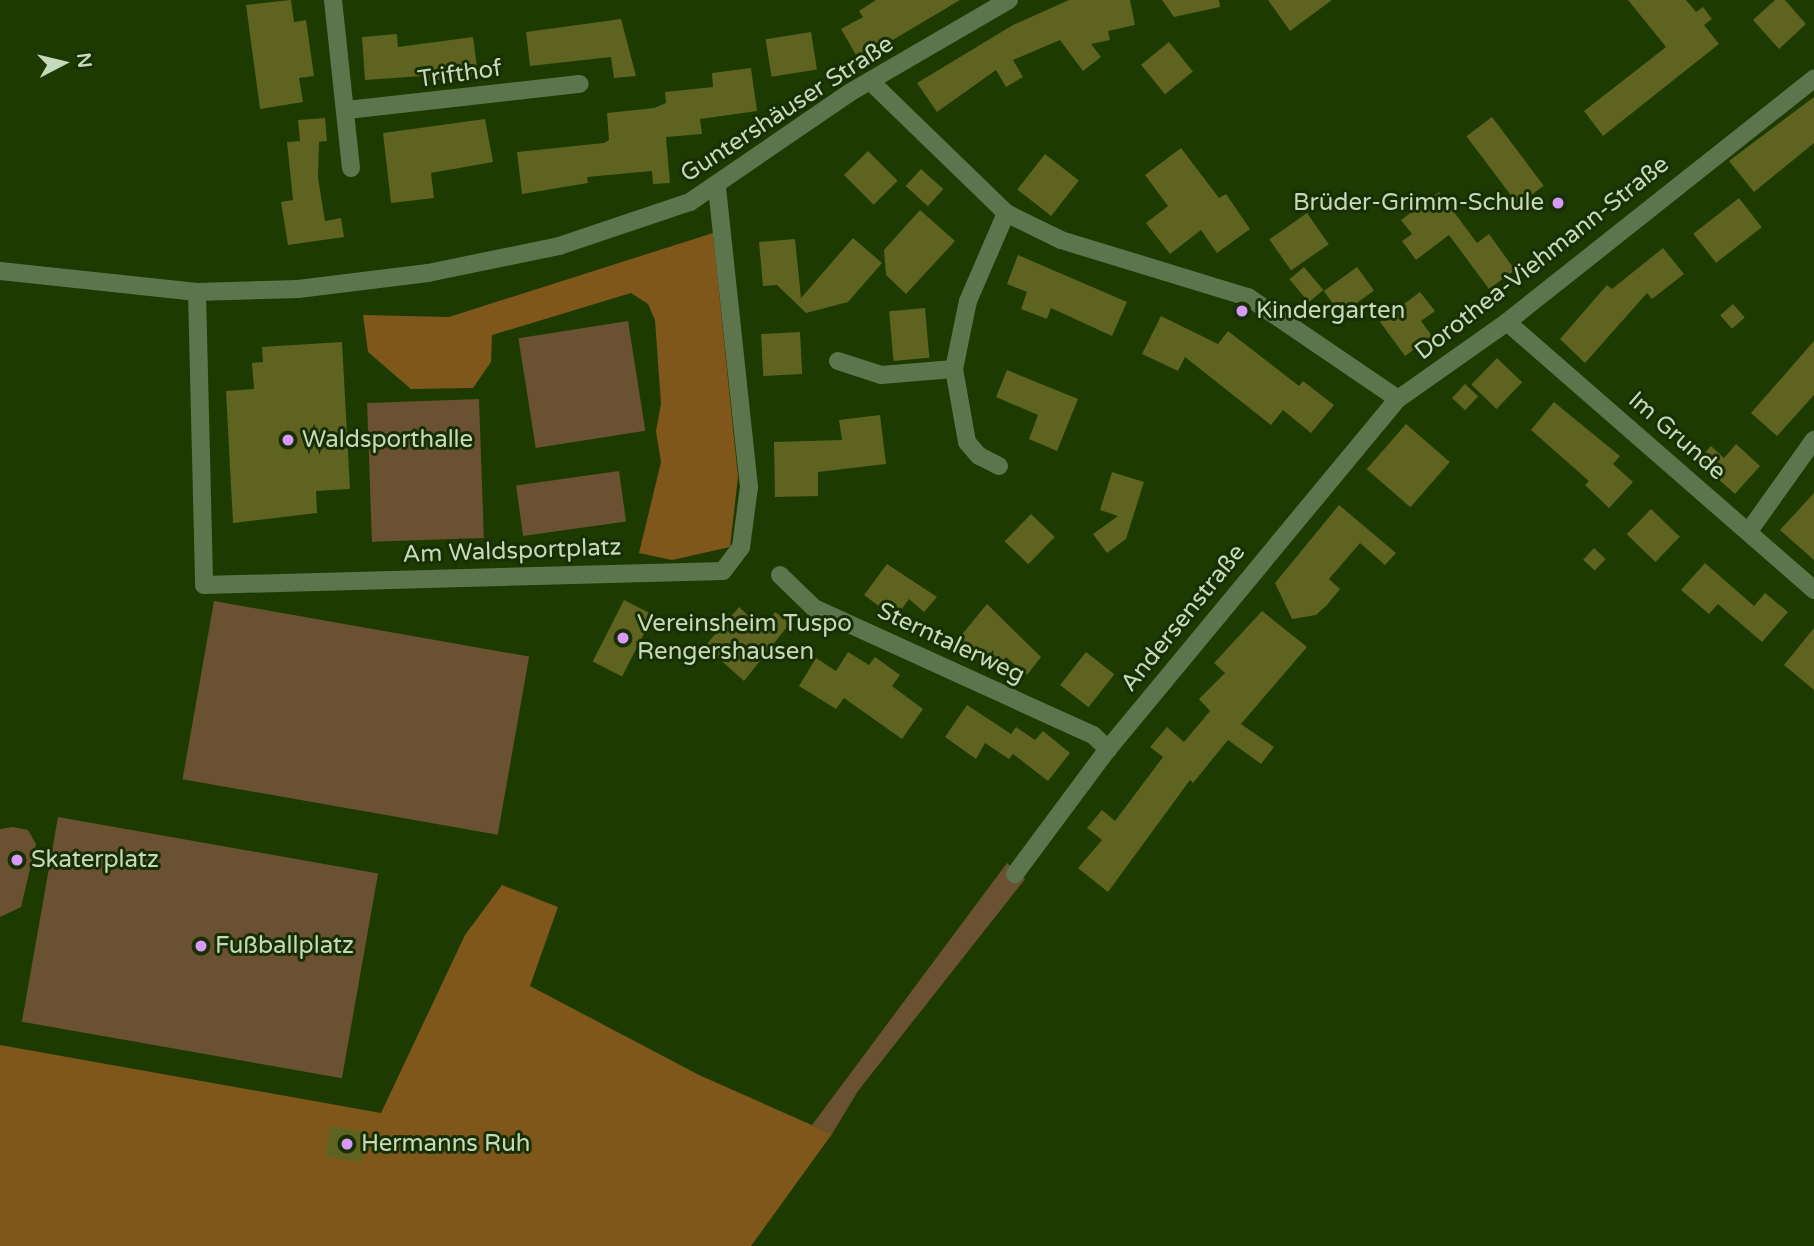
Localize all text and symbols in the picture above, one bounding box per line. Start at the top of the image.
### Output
north arrow [28,28,98,98]
street label: Guntershäuser Straße [675,29,899,189]
text: N [72,52,96,69]
street label: Trifthof [416,54,504,94]
street label: Dorothea-Viehmann-Straße [1409,150,1675,366]
place label: Brüder-Grimm-Schule [1293,189,1544,217]
marker: Brüder-Grimm-Schule [1550,195,1566,211]
place label: Kindergarten [1256,297,1405,325]
marker: Kindergarten [1234,303,1250,319]
street label: Im Grunde [1622,386,1732,486]
place label: Waldsporthalle [302,426,473,454]
marker: Waldsporthalle [280,432,296,448]
street label: Am Waldsportplatz [402,533,622,569]
street label: Andersenstraße [1115,538,1251,698]
street label: Sterntalerweg [873,596,1029,690]
place label: Vereinsheim Tuspo Rengershausen [637,610,852,666]
marker: Vereinsheim Tuspo Rengershausen [615,630,631,646]
place label: Skaterplatz [31,846,159,874]
marker: Skaterplatz [9,852,25,868]
place label: Fußballplatz [215,932,354,960]
marker: Fußballplatz [193,938,209,954]
place label: Hermanns Ruh [361,1130,530,1158]
marker: Hermanns Ruh [339,1136,355,1152]

